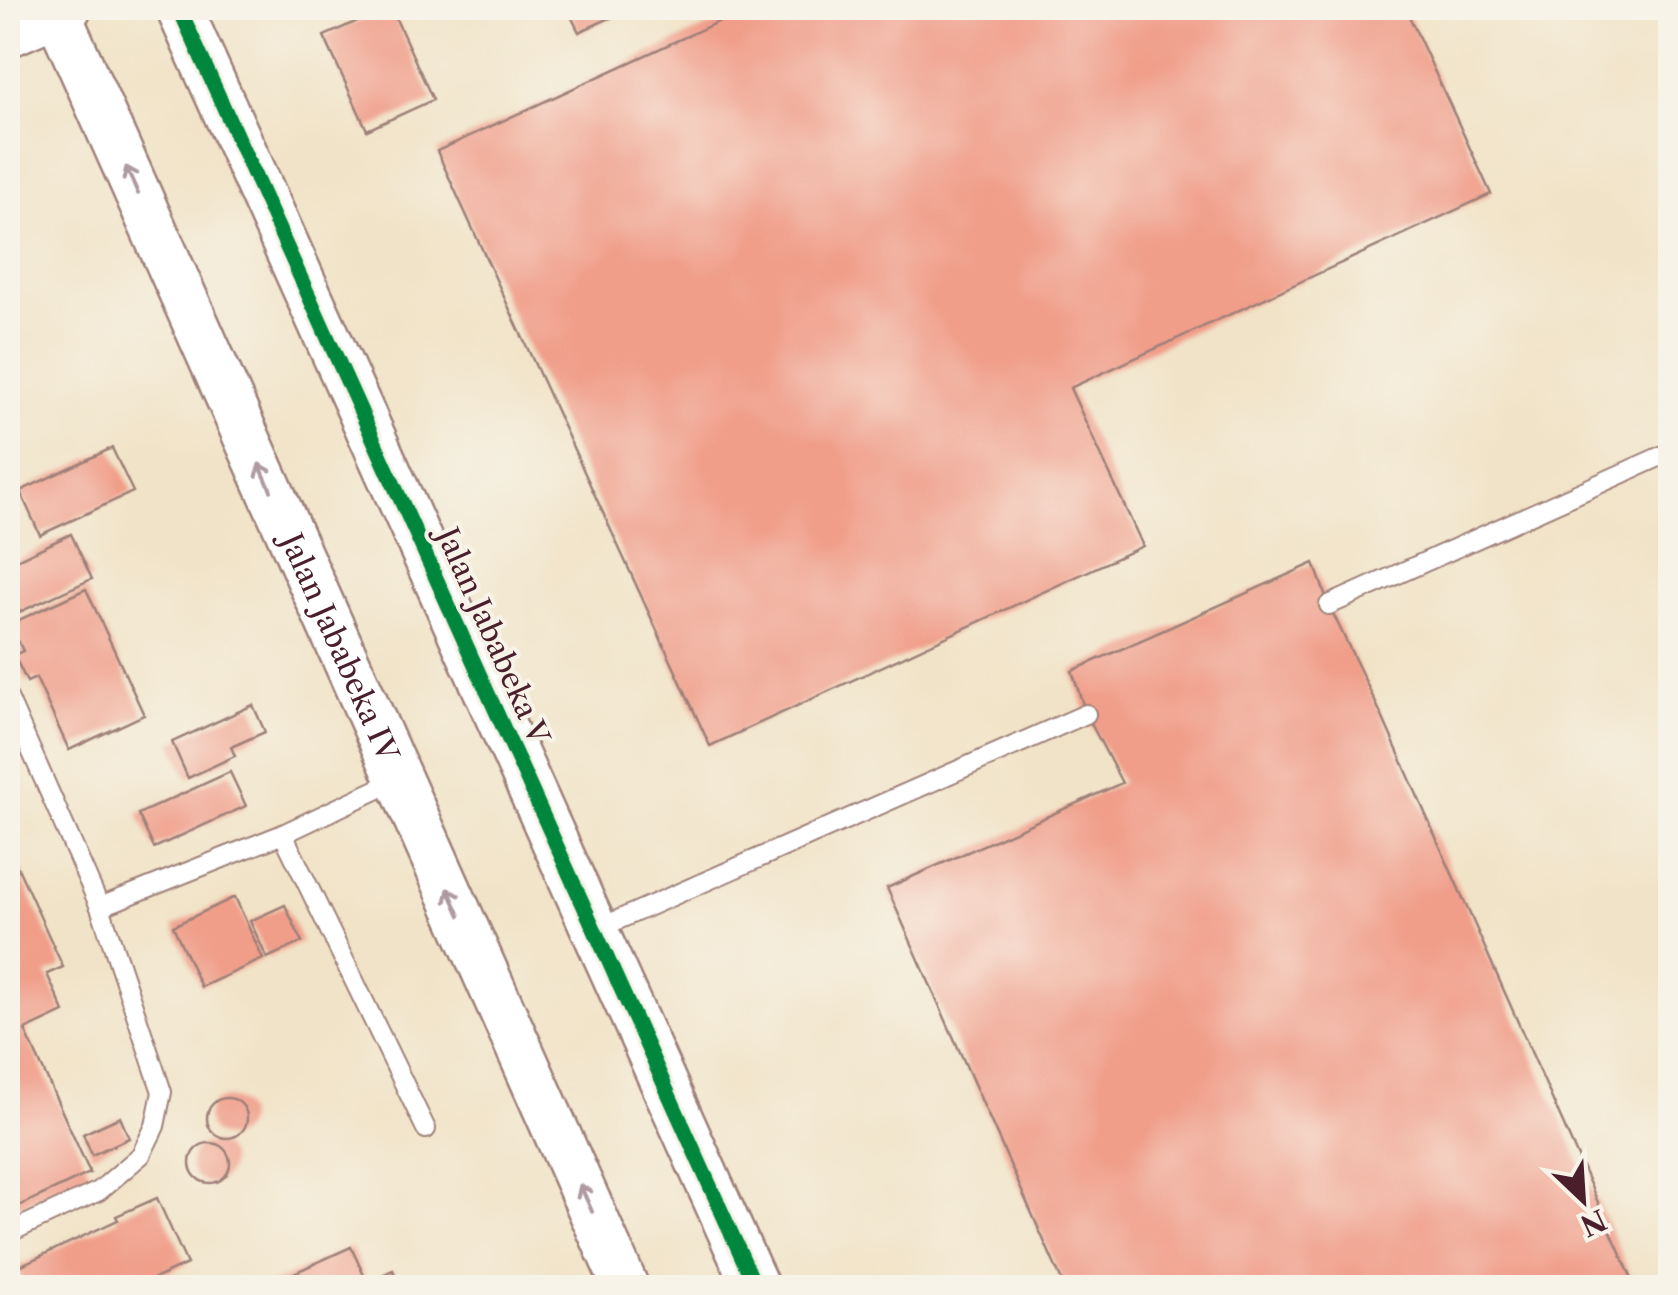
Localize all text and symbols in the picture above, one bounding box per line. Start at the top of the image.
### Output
one-way arrow [122,165,140,196]
one-way arrow [254,463,273,493]
street label: Jalan Jababeka V [427,518,558,751]
street label: Jalan Jababeka IV [272,524,408,768]
one-way arrow [444,887,462,918]
north arrow [1533,1150,1633,1250]
one-way arrow [576,1183,594,1214]
text: N [1575,1202,1612,1243]

